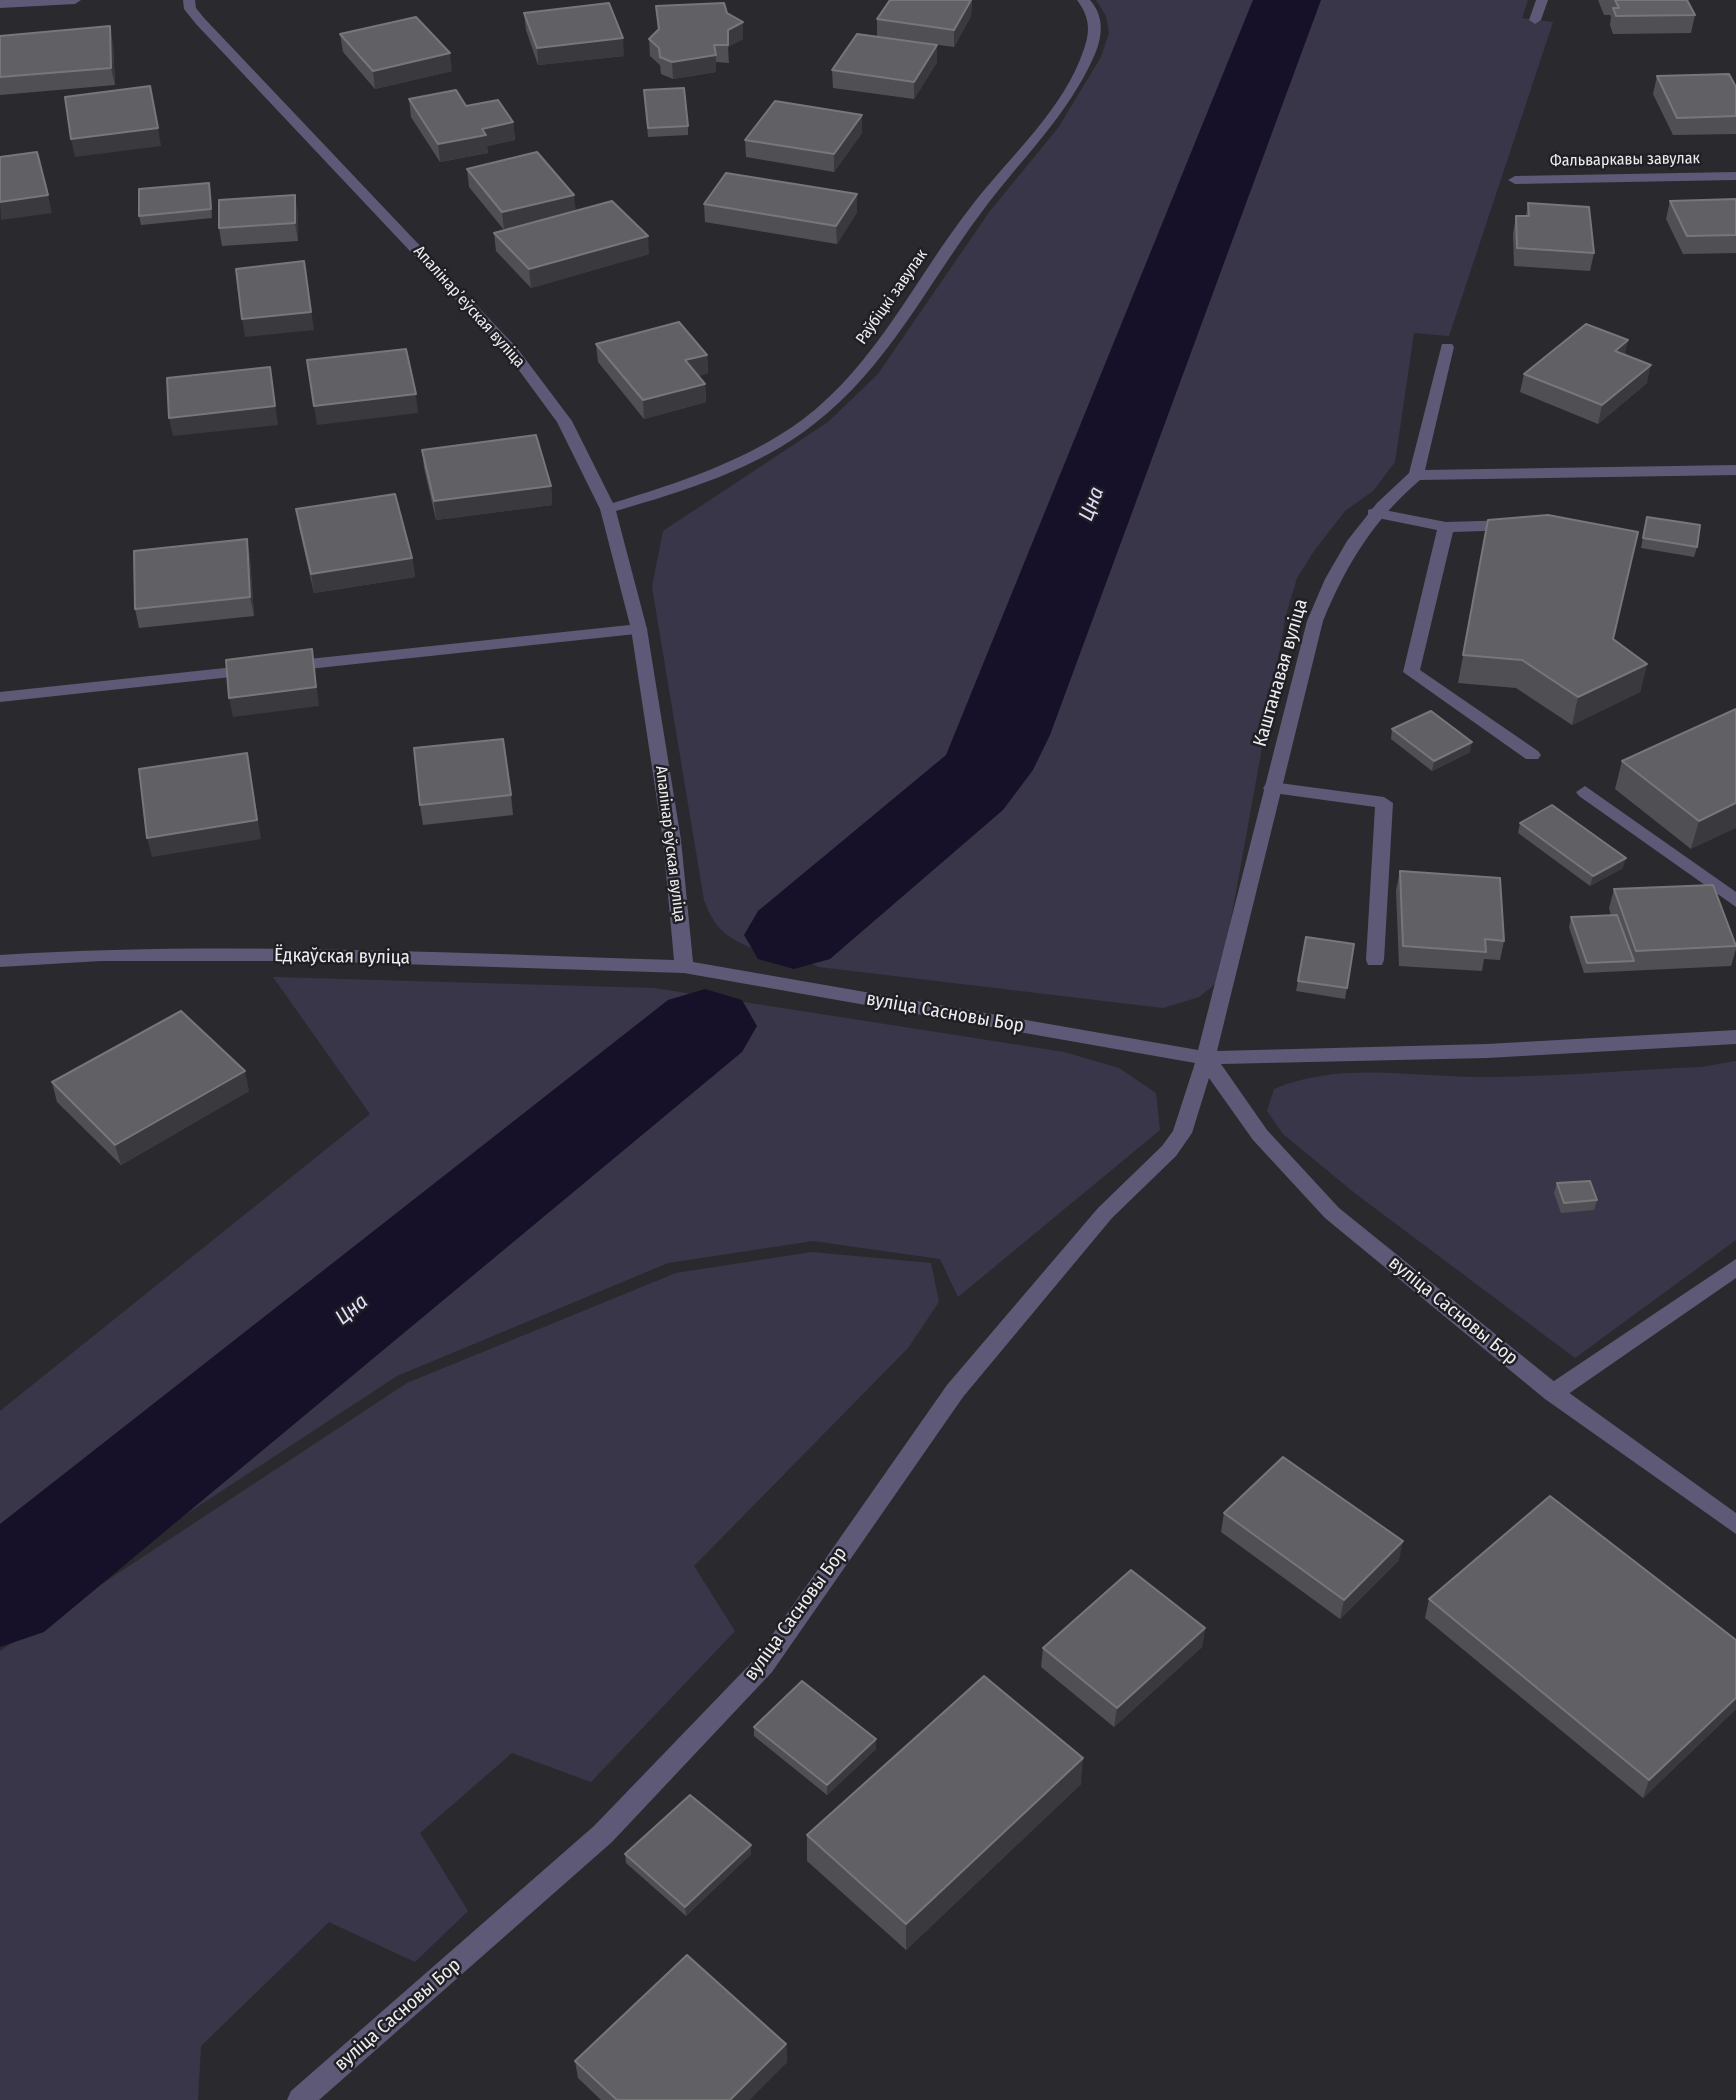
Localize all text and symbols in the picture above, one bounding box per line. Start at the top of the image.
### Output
street label: Фальваркавы завулак [1550,149,1700,171]
street label: Апалінарʼеўская вуліца [409,242,529,372]
street label: Раўбіцкі завулак [852,246,932,348]
water label: Цна [1074,483,1110,525]
street label: Каштанавая вуліца [1249,596,1313,750]
street label: Апалінарʼеўская вуліца [651,765,689,923]
street label: Ёдкаўская вуліца [274,944,410,970]
street label: вуліца Сасновы Бор [864,988,1026,1038]
street label: вуліца Сасновы Бор [1384,1252,1522,1370]
water label: Цна [331,1289,373,1331]
street label: вуліца Сасновы Бор [740,1543,852,1685]
street label: вуліца Сасновы Бор [330,1954,466,2076]

